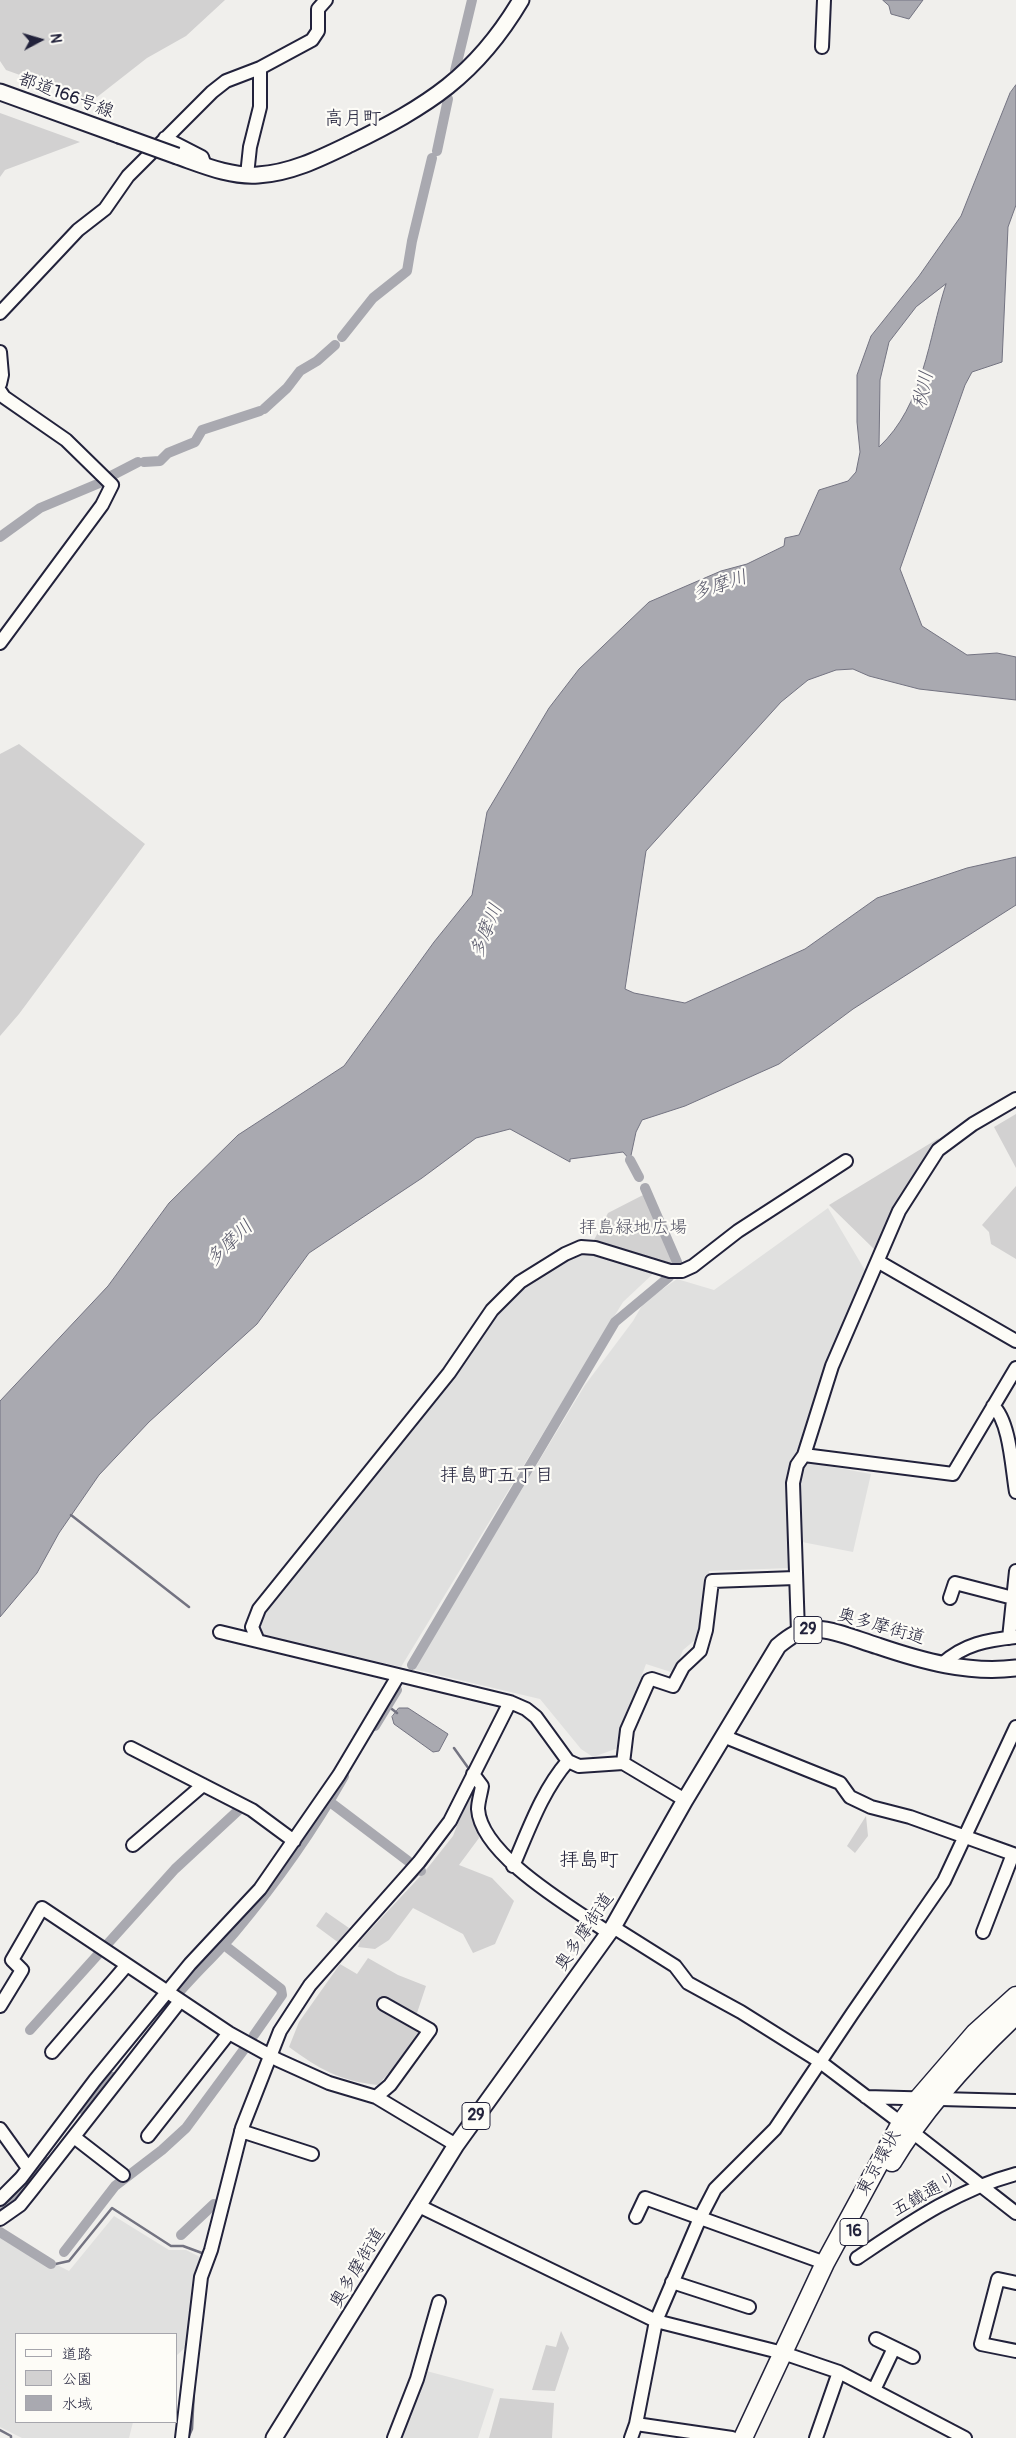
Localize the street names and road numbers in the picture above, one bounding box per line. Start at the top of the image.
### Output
street label: 都道166号線 [15,69,117,123]
street label: 奥多摩街道 [835,1604,927,1650]
road number: 29 [794,1616,822,1644]
street label: 奥多摩街道 [551,1889,619,1975]
road number: 29 [462,2102,490,2130]
street label: 東京環状 [852,2126,906,2200]
street label: 五鐵通り [888,2168,962,2222]
road number: 16 [840,2218,868,2246]
street label: 奥多摩街道 [326,2224,390,2312]

